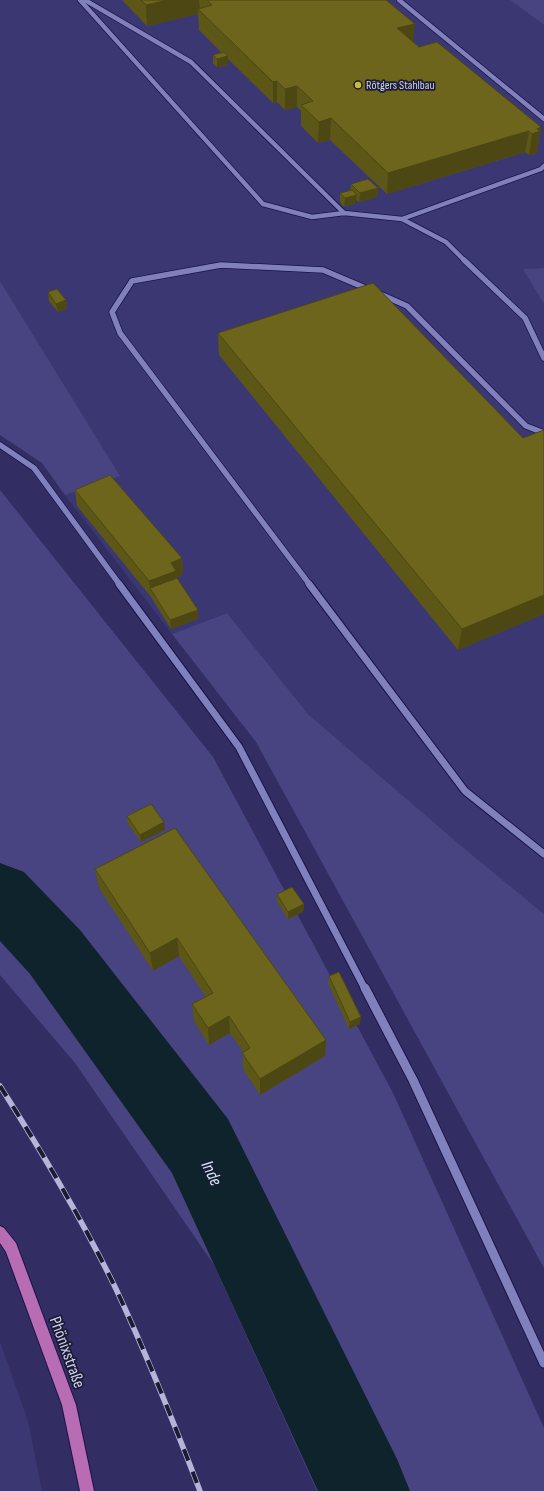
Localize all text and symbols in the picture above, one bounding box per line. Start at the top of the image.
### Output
place label: Rötgers Stahlbau [366,78,434,93]
marker: Rötgers Stahlbau [353,80,363,90]
water label: Inde [197,1157,227,1189]
street label: Phönixstraße [45,1314,89,1391]

